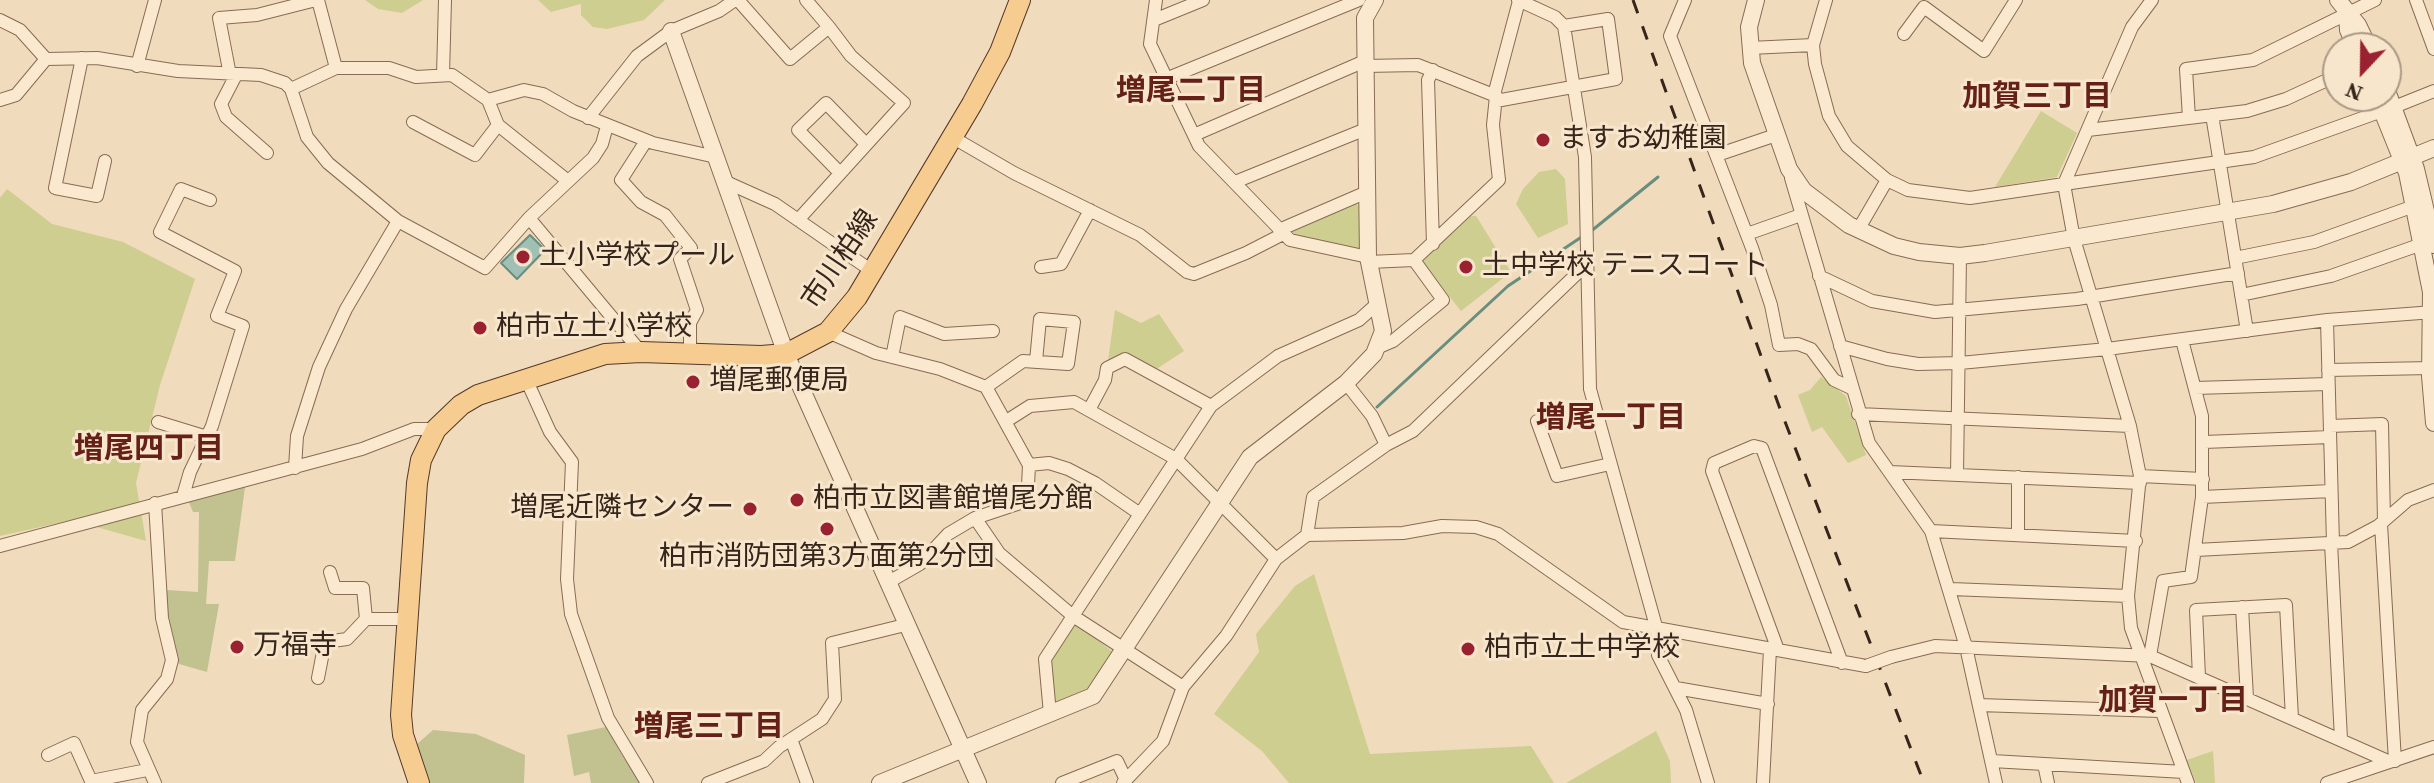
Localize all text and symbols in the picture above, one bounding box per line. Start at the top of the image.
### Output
north arrow [2322,32,2402,112]
district label: 増尾二丁目 [1116,74,1266,110]
text: N [2341,75,2367,109]
district label: 加賀三丁目 [1962,80,2112,116]
place label: ますお幼稚園 [1559,123,1727,157]
marker: ますお幼稚園 [1534,131,1552,149]
street label: 市川柏線 [796,204,886,316]
place label: 土小学校プール [539,240,735,274]
marker: 土小学校プール [514,248,532,266]
place label: 土中学校 テニスコート [1482,250,1769,284]
marker: 土中学校 テニスコート [1457,258,1475,276]
place label: 柏市立土小学校 [496,311,692,345]
marker: 柏市立土小学校 [471,319,489,337]
place label: 増尾郵便局 [709,365,849,399]
marker: 増尾郵便局 [684,373,702,391]
district label: 増尾一丁目 [1536,401,1686,437]
district label: 増尾四丁目 [74,432,224,468]
place label: 柏市立図書館増尾分館 [813,483,1093,517]
marker: 柏市立図書館増尾分館 [788,491,806,509]
place label: 増尾近隣センター [510,492,734,526]
marker: 増尾近隣センター [741,500,759,518]
marker: 柏市消防団第3方面第2分団 [818,520,836,538]
place label: 柏市消防団第3方面第2分団 [659,541,995,575]
place label: 万福寺 [253,630,337,664]
place label: 柏市立土中学校 [1484,632,1680,666]
marker: 万福寺 [228,638,246,656]
marker: 柏市立土中学校 [1459,640,1477,658]
district label: 加賀一丁目 [2098,684,2248,720]
district label: 増尾三丁目 [634,710,784,746]

